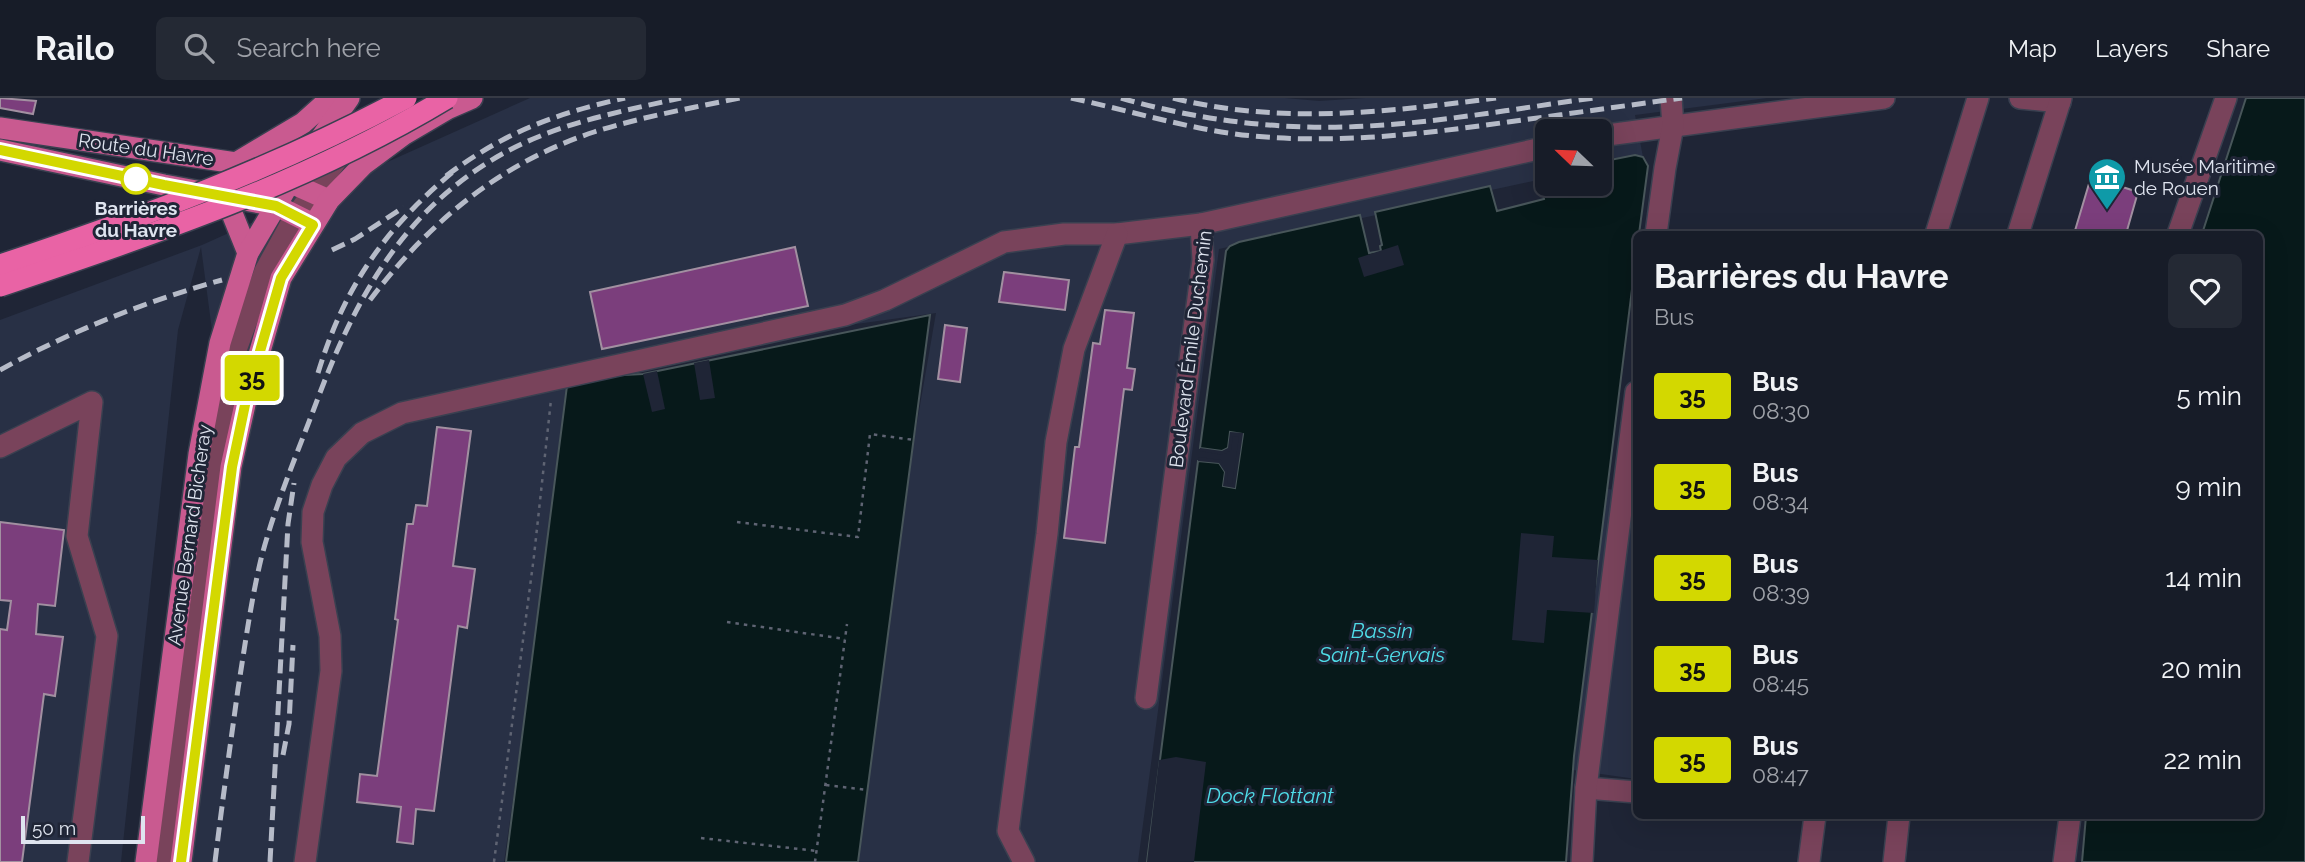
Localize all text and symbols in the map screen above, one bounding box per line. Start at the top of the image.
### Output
search box [156,17,646,80]
text: Railo [35,29,114,68]
icon: search [180,29,218,67]
text: Search here [236,33,381,63]
text: Map [2008,34,2057,63]
text: Layers [2095,34,2168,63]
text: Share [2206,34,2270,63]
north arrow [1535,119,1612,196]
map controls [1535,119,1612,196]
street label: Route du Havre [77,129,215,169]
place label: Musée Maritime de Rouen [2134,155,2275,199]
museum icon: Musée Maritime de Rouen [2086,156,2128,211]
marker: Barrières du Havre [121,164,151,194]
place label: Barrières du Havre [95,197,177,241]
street label: Boulevard Émile Duchemin [1165,229,1215,469]
button: heart [2168,254,2242,328]
text: Barrières du Havre [1654,257,1948,296]
text: Bus [1654,303,1694,330]
line badge: 35 [220,355,284,401]
text: 35 [239,363,265,392]
text: Bus [1752,367,1799,397]
text: 35 [1679,381,1706,410]
text: 5 min [2176,381,2242,411]
text: 08:30 [1752,397,1810,424]
street label: Avenue Bernard Bicheray [163,423,215,647]
text: Bus [1752,458,1799,488]
text: 35 [1679,472,1706,501]
text: 9 min [2175,472,2242,502]
text: 08:34 [1752,488,1809,515]
text: Bus [1752,549,1799,579]
text: 35 [1679,563,1706,592]
text: 14 min [2165,563,2242,593]
text: 08:39 [1752,579,1810,606]
water label: Bassin Saint-Gervais [1318,618,1445,667]
text: Bus [1752,640,1799,670]
text: 35 [1679,654,1706,683]
text: 20 min [2161,654,2242,684]
text: 08:45 [1752,670,1809,697]
text: Bus [1752,731,1799,761]
text: 35 [1679,745,1706,774]
text: 22 min [2164,745,2242,775]
text: 08:47 [1752,761,1809,788]
water label: Dock Flottant [1206,783,1334,808]
scale bar [21,813,145,845]
text: 50 m [32,817,76,839]

